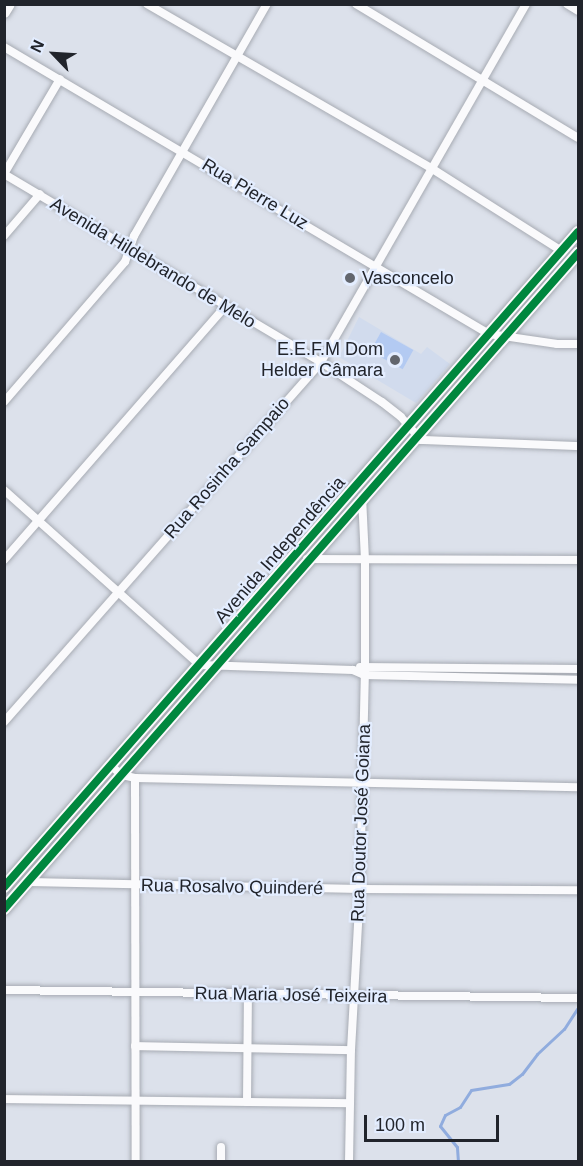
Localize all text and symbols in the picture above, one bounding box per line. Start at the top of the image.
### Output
north arrow [24,24,84,84]
text: N [27,37,47,55]
street label: Rua Pierre Luz [198,154,312,234]
street label: Avenida Hildebrando de Melo [46,193,260,333]
place label: Vasconcelo [362,267,454,289]
marker: Vasconcelo [343,271,357,285]
place label: E.E.F.M Dom Helder Câmara [261,339,383,382]
marker: E.E.F.M Dom Helder Câmara [388,353,402,367]
street label: Rua Rosinha Sampaio [160,393,294,543]
street label: Avenida Independência [210,472,350,628]
street label: Rua Doutor José Goiana [347,724,375,922]
street label: Rua Rosalvo Quinderé [141,875,323,899]
street label: Rua Maria José Teixeira [194,983,388,1007]
scale bar [367,1103,502,1141]
text: 100 m [375,1115,425,1135]

